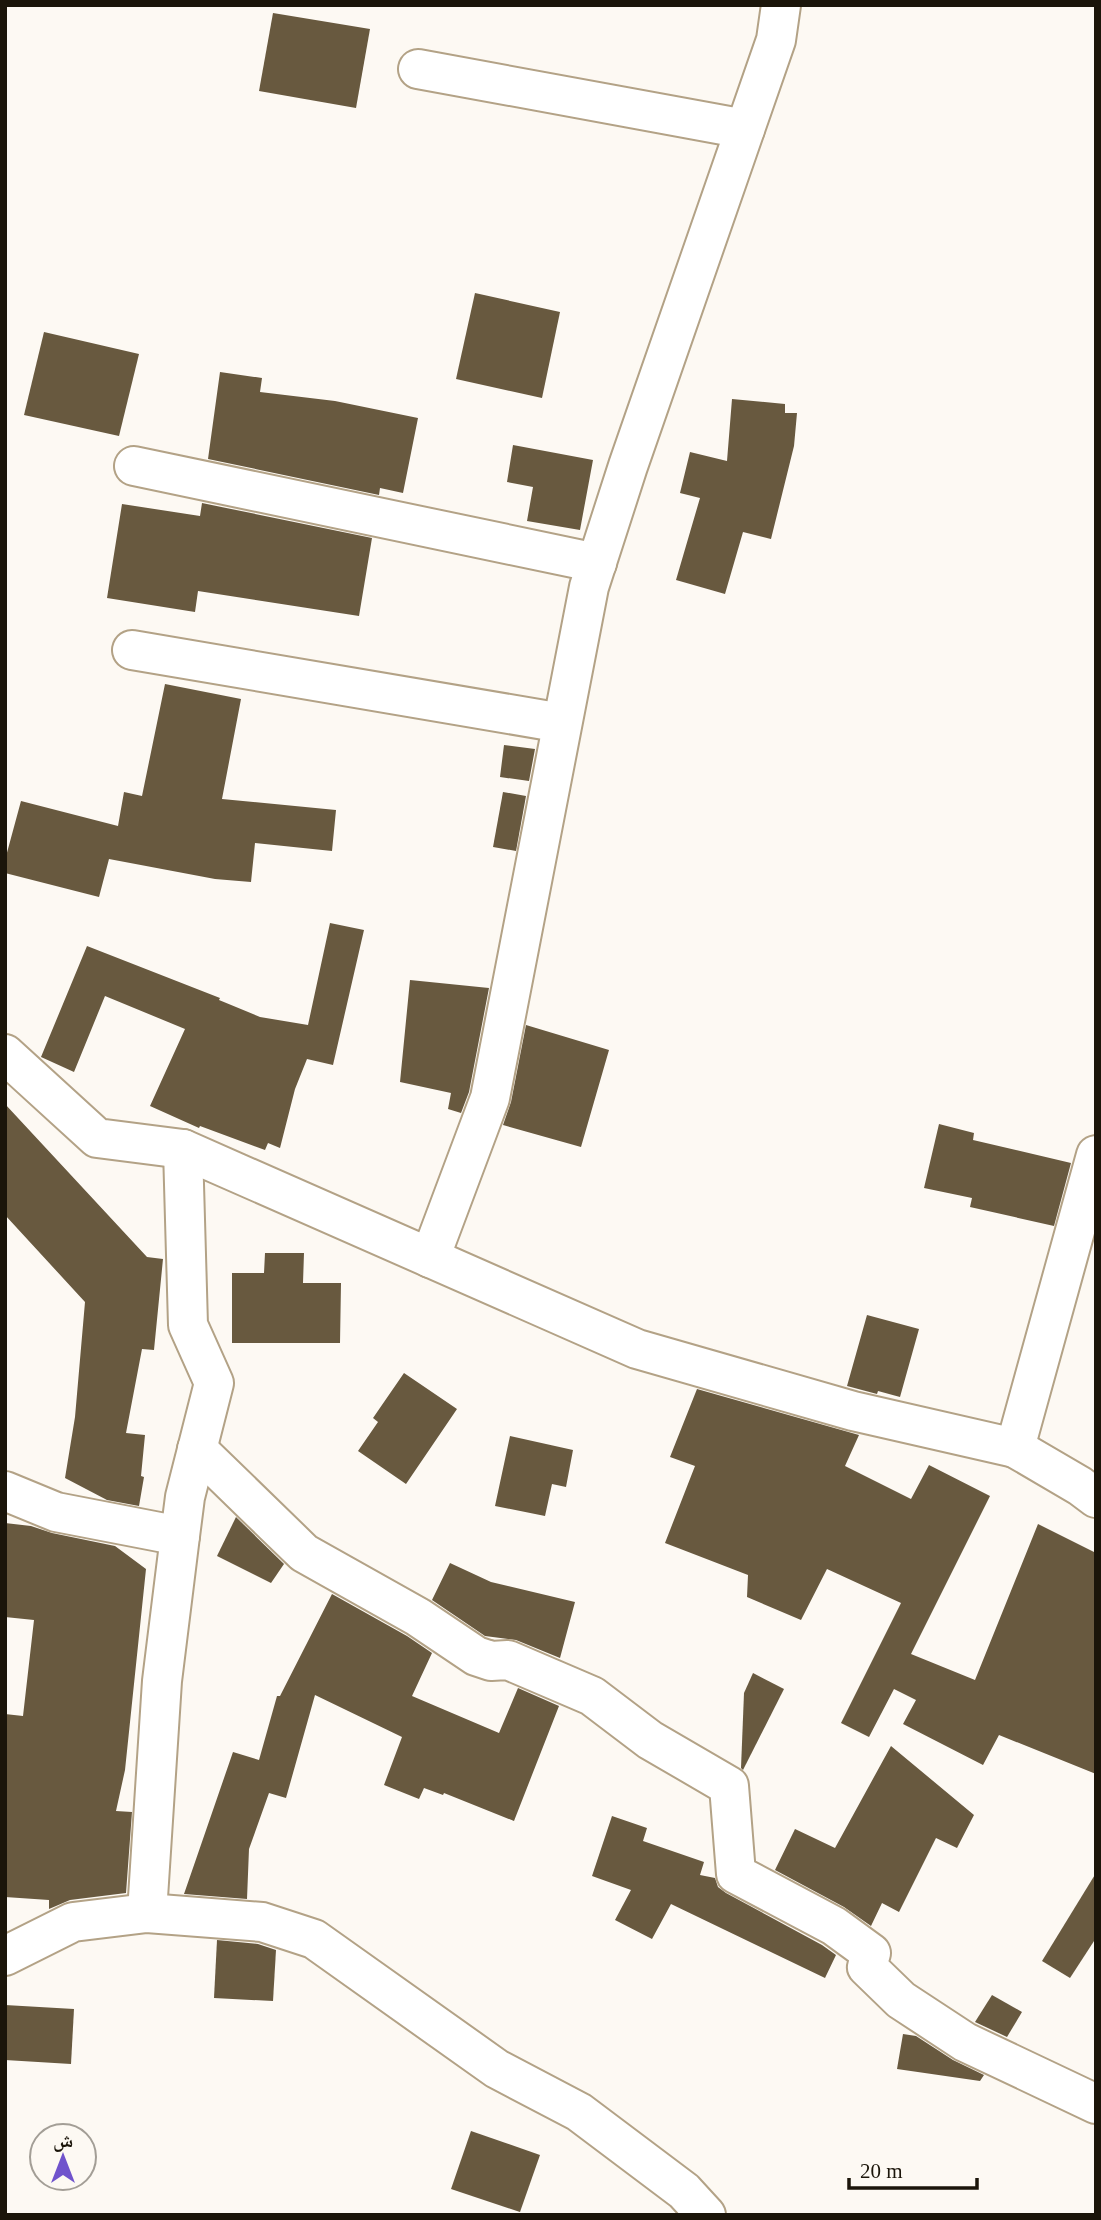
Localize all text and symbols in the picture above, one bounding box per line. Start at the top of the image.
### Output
north arrow [28,2122,98,2192]
text: ش [53,2130,73,2152]
scale bar [849,2146,977,2190]
text: 20 m [860,2159,903,2183]

